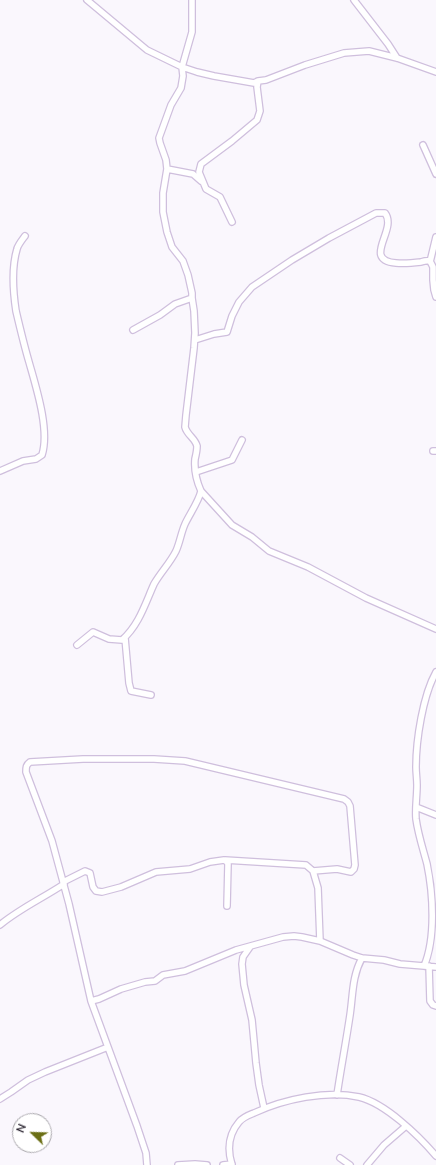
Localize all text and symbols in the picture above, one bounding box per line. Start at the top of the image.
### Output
north arrow [12,1113,52,1153]
text: N [13,1122,30,1135]

